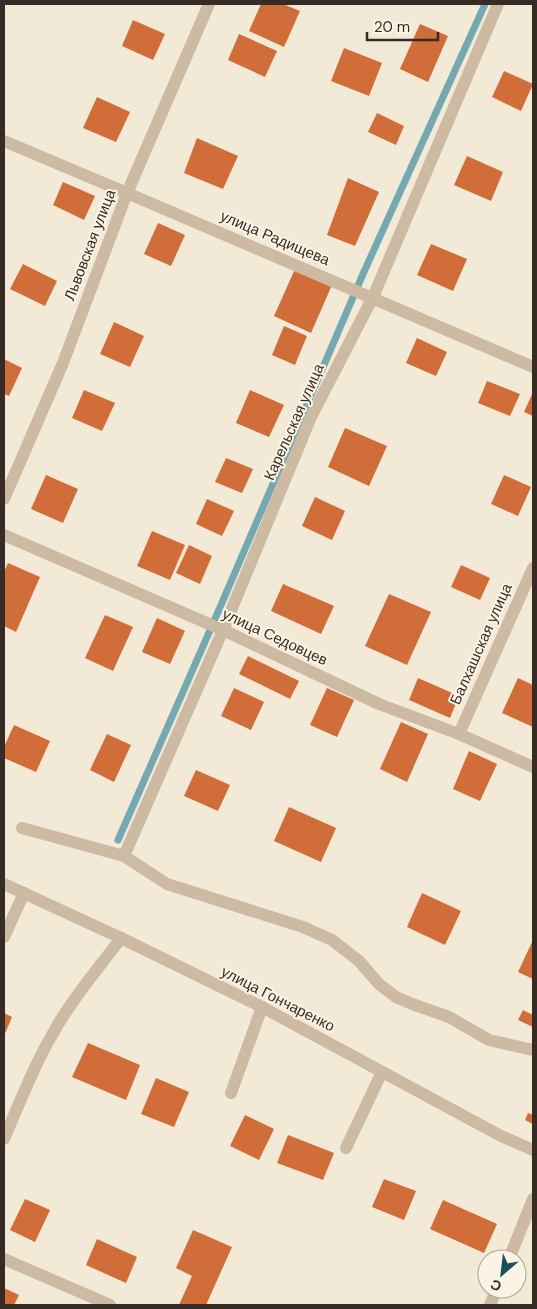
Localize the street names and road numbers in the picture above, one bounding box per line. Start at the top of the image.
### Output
street label: Львовская улица [60,186,121,304]
street label: улица Радищева [217,206,333,270]
street label: Карельская улица [259,360,329,484]
street label: Балхашская улица [445,580,517,708]
street label: улица Седовцев [219,604,331,670]
street label: улица Гончаренко [218,962,338,1036]

